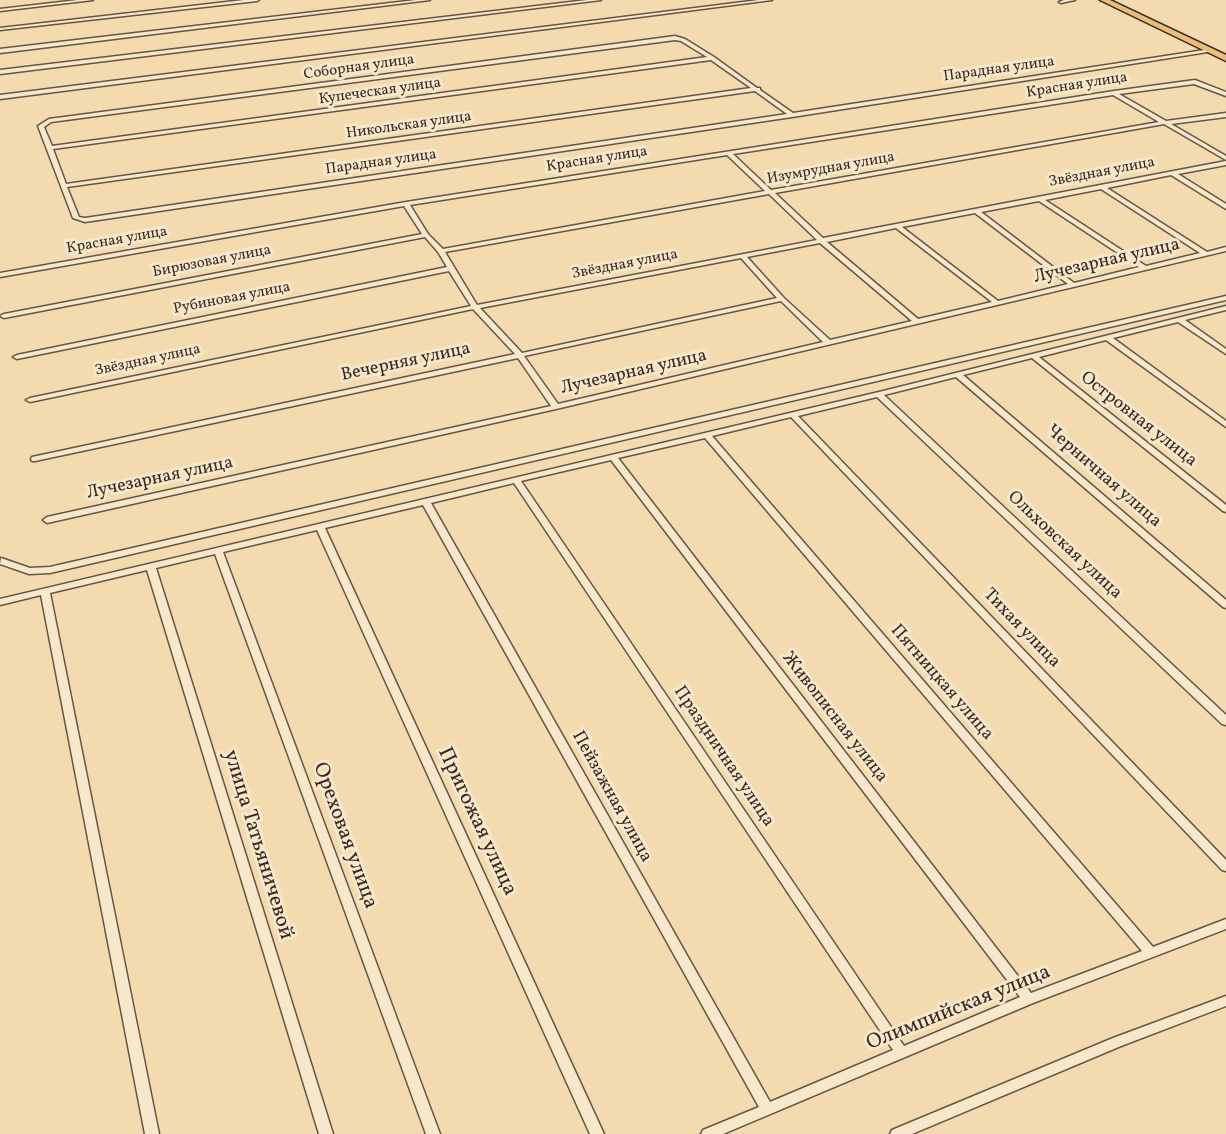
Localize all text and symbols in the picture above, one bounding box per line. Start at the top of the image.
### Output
street label: Соборная улица [303,51,415,85]
street label: Парадная улица [942,53,1056,87]
street label: Красная улица [1025,69,1129,103]
street label: Купеческая улица [318,75,442,109]
street label: Никольская улица [345,108,473,144]
street label: Красная улица [545,143,649,177]
street label: Парадная улица [324,146,438,180]
street label: Изумрудная улица [766,149,896,189]
street label: Звёздная улица [1048,154,1156,192]
street label: Красная улица [65,223,169,259]
street label: Лучезарная улица [1032,235,1182,289]
street label: Бирюзовая улица [151,242,273,282]
street label: Звёздная улица [571,246,679,284]
street label: Рубиновая улица [172,279,292,319]
street label: Вечерняя улица [339,339,473,387]
street label: Звёздная улица [94,341,202,381]
street label: Лучезарная улица [559,346,709,400]
street label: Островная улица [1075,368,1201,472]
street label: Черничная улица [1041,421,1165,533]
street label: Лучезарная улица [85,453,235,505]
street label: Ольховская улица [1002,487,1126,605]
street label: Тихая улица [978,585,1064,673]
street label: Пятницкая улица [885,621,997,745]
street label: Живописная улица [776,648,892,788]
street label: Праздничная улица [668,682,778,832]
street label: Пейзажная улица [566,728,656,866]
street label: Пригожая улица [431,744,521,900]
street label: улица Татьяничевой [216,747,298,943]
street label: Ореховая улица [306,759,382,913]
street label: Олимпийская улица [863,961,1055,1057]

